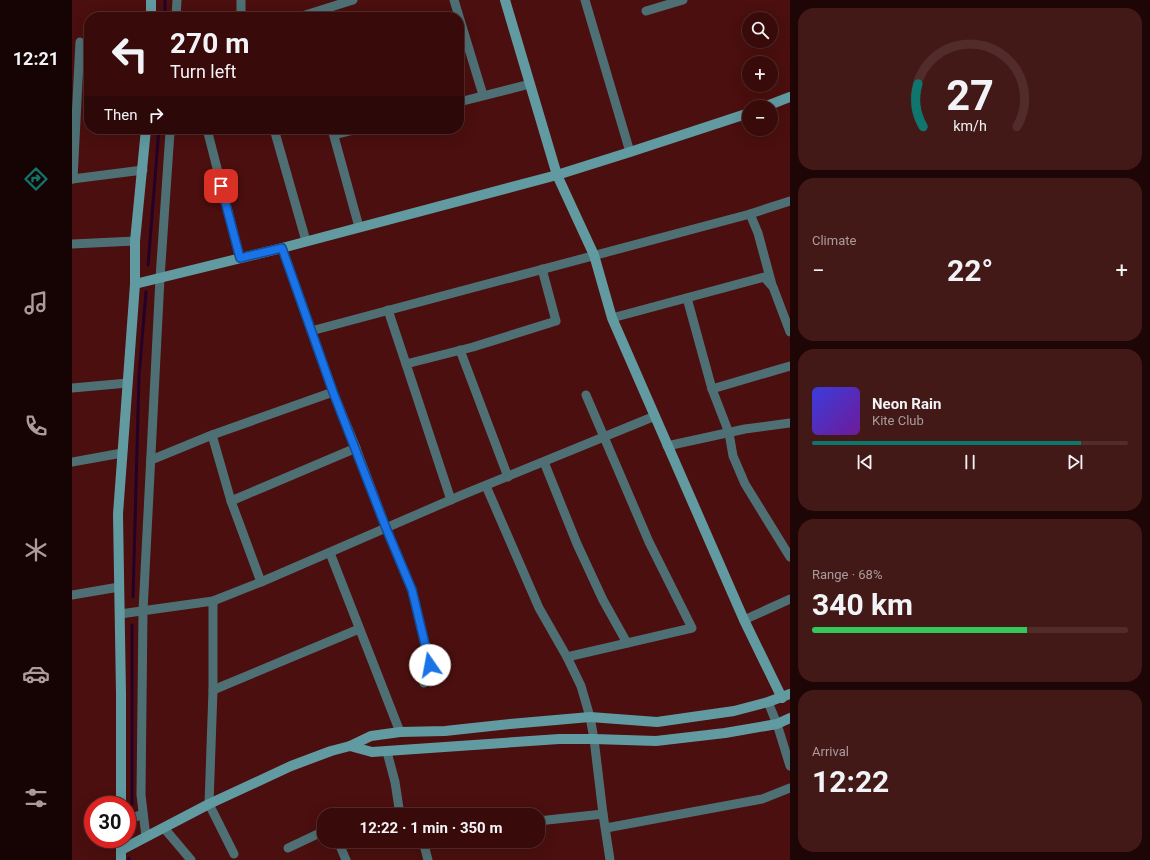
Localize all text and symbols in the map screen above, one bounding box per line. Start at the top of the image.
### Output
map controls [742,12,778,136]
button: search [742,12,778,48]
text: 270 m [170,27,249,60]
icon: left [104,28,156,80]
text: 12:21 [13,48,59,69]
button: + [742,56,778,92]
text: Turn left [170,61,236,82]
text: 27 [946,71,994,120]
button: − [742,100,778,136]
icon: right [145,104,167,126]
text: Then [104,106,137,124]
text: km/h [953,118,987,134]
icon: directions [22,165,50,193]
pin [204,169,238,203]
icon: arrive [210,175,232,197]
text: Climate [812,233,856,248]
text: 22° [947,253,993,288]
text: − [812,258,825,283]
text: + [1116,258,1128,283]
icon: music [22,289,50,317]
text: Neon Rain [872,395,941,413]
icon: phone [22,412,50,440]
text: Kite Club [872,413,924,428]
icon: previous [854,451,876,473]
icon: pause [959,451,981,473]
icon: next [1064,451,1086,473]
icon: climate [22,536,50,564]
text: Range · 68% [812,567,882,582]
text: 340 km [812,587,913,622]
position arrow [409,644,451,686]
icon: car [22,660,50,688]
text: Arrival [812,744,849,759]
text: 12:22 [812,764,889,799]
icon: filters [22,784,50,812]
speed limit sign: 30 [84,796,136,848]
text: 12:22 · 1 min · 350 m [360,819,502,837]

